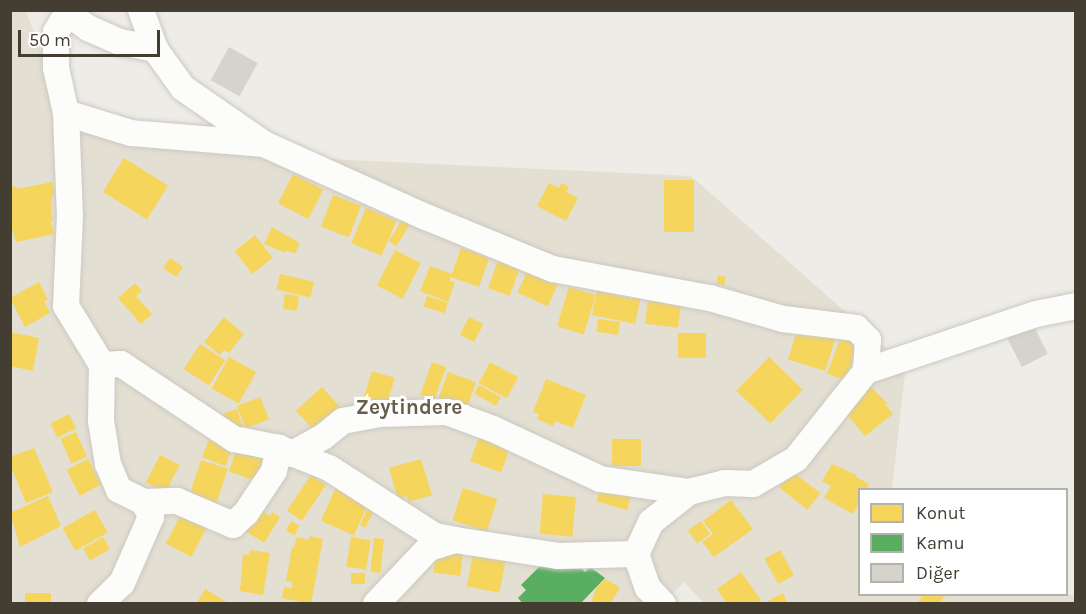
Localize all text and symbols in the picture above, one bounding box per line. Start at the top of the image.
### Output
scale bar [21,18,164,56]
text: 50 m [29,29,71,51]
district label: Zeytindere [356,394,462,420]
legend [858,488,1068,596]
text: Konut [916,502,965,524]
text: Kamu [916,532,965,554]
text: Diğer [916,562,959,584]

